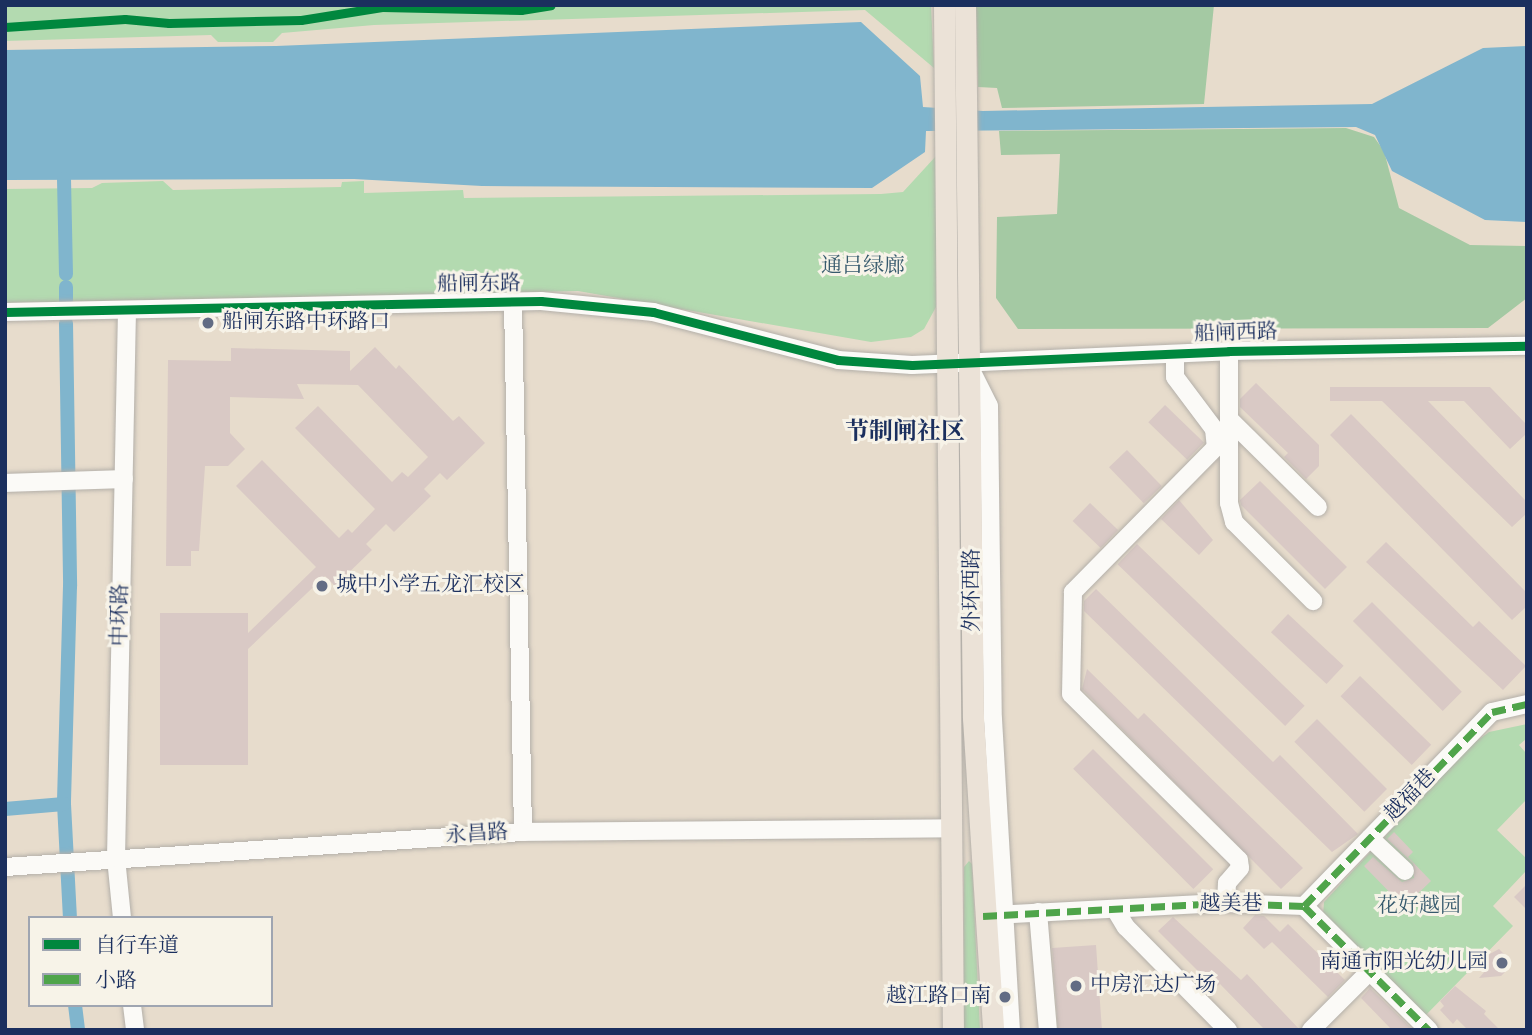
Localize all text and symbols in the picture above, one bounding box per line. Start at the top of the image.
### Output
park label: 通吕绿廊 [821,254,905,280]
street label: 船闸东路 [437,272,521,298]
place label: 船闸东路中环路口 [222,310,390,336]
marker: 船闸东路中环路口 [200,315,216,331]
street label: 船闸西路 [1194,320,1278,348]
district label: 节制闸社区 [845,420,965,448]
street label: 外环西路 [960,548,986,632]
place label: 城中小学五龙汇校区 [336,573,525,599]
marker: 城中小学五龙汇校区 [314,578,330,594]
street label: 中环路 [108,583,134,647]
street label: 越福巷 [1380,765,1442,827]
street label: 永昌路 [445,820,509,850]
street label: 越美巷 [1200,892,1262,918]
park label: 花好越园 [1377,894,1461,920]
legend [28,916,273,1007]
text: 自行车道 [95,932,179,962]
place label: 南通市阳光幼儿园 [1320,950,1488,976]
marker: 南通市阳光幼儿园 [1494,955,1510,971]
text: 小路 [95,967,137,997]
place label: 中房汇达广场 [1090,973,1216,999]
marker: 中房汇达广场 [1068,978,1084,994]
place label: 越江路口南 [886,984,991,1010]
marker: 越江路口南 [997,989,1013,1005]

